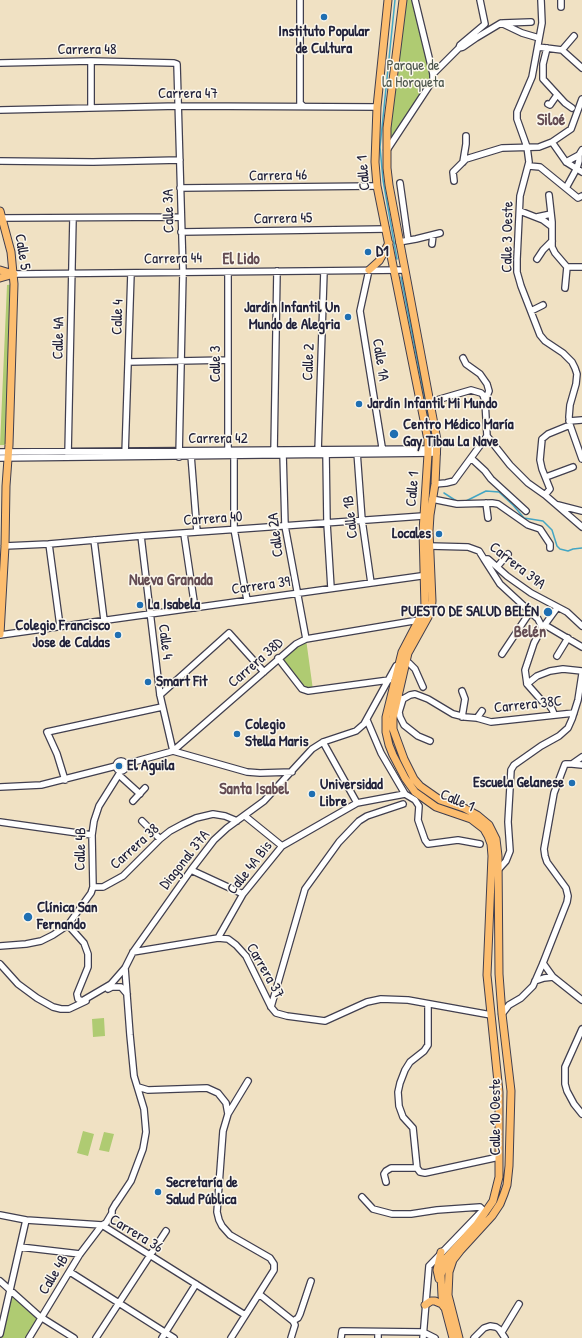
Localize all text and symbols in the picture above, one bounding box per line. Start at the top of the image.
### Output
marker: Instituto Popular de Cultura [319,12,329,22]
place label: Instituto Popular de Cultura [278,23,370,58]
street label: Carrera 48 [58,41,116,59]
park label: Parque de la Horqueta [382,57,444,92]
street label: Carrera 47 [158,85,218,103]
district label: Siloé [537,111,565,131]
street label: Calle 1 [353,155,375,191]
street label: Carrera 46 [249,166,307,186]
street label: Calle 3A [160,189,178,233]
street label: Calle 3 Oeste [498,201,518,273]
street label: Carrera 45 [253,209,313,229]
street label: Calle 5 [10,233,34,271]
place label: D1 [376,243,389,261]
marker: D1 [363,247,373,257]
street label: Carrera 44 [144,249,202,269]
district label: El Lido [222,250,260,270]
street label: Calle 4 [108,299,128,335]
place label: Jardín Infantil Un Mundo de Alegria [244,299,340,334]
marker: Jardín Infantil Un Mundo de Alegria [343,312,353,322]
street label: Calle 4A [50,316,68,360]
street label: Calle 1A [368,337,392,383]
street label: Calle 2 [299,343,319,381]
street label: Calle 3 [207,346,225,382]
place label: Jardín Infantil Mi Mundo [367,395,497,413]
marker: Jardín Infantil Mi Mundo [354,399,364,409]
place label: Centro Médico María Gay Tibau La Nave [403,416,514,451]
marker: Centro Médico María Gay Tibau La Nave [388,428,400,440]
street label: Carrera 42 [188,430,248,448]
street label: Calle 1 [402,471,424,507]
street label: Calle 1B [340,495,362,539]
street label: Carrera 40 [183,508,243,530]
street label: Calle 2A [264,512,288,558]
place label: Locales [392,525,431,543]
marker: Locales [434,529,444,539]
street label: Carrera 39A [485,539,549,593]
district label: Nueva Granada [129,571,213,591]
street label: Carrera 39 [231,573,291,599]
place label: La Isabela [148,596,200,614]
marker: La Isabela [135,600,145,610]
place label: PUESTO DE SALUD BELÉN [401,603,539,621]
marker: PUESTO DE SALUD BELÉN [542,606,554,618]
place label: Colegio Francisco Jose de Caldas [15,617,110,652]
street label: Calle 4 [154,623,176,661]
district label: Belén [514,623,546,643]
marker: Colegio Francisco Jose de Caldas [113,630,123,640]
street label: Carrera 38D [225,634,287,692]
place label: Smart Fit [156,673,207,691]
marker: Smart Fit [143,677,153,687]
street label: Carrera 38C [493,692,563,718]
place label: Colegio Stella Maris [245,716,309,751]
marker: Colegio Stella Maris [232,729,242,739]
place label: El Aguila [127,757,174,775]
marker: El Aguila [114,761,124,771]
place label: Escuela Gelanese [473,774,564,792]
place label: Universidad Libre [320,776,383,811]
marker: Escuela Gelanese [567,778,577,788]
district label: Santa Isabel [219,780,289,800]
street label: Calle 1 [437,786,477,816]
marker: Universidad Libre [307,789,317,799]
street label: Carrera 38 [107,820,163,874]
street label: Calle 4B [72,827,90,871]
street label: Diagonal 37A [156,827,214,893]
street label: Calle 4A Bis [223,838,277,898]
place label: Clínica San Fernando [37,899,97,934]
marker: Clínica San Fernando [22,911,34,923]
street label: Carrera 37 [242,940,288,1002]
street label: Calle 10 Oeste [487,1079,505,1155]
place label: Secretaría de Salud Pública [166,1174,238,1209]
marker: Secretaría de Salud Pública [153,1187,163,1197]
street label: Carrera 36 [106,1211,166,1257]
street label: Calle 4B [35,1252,73,1298]

